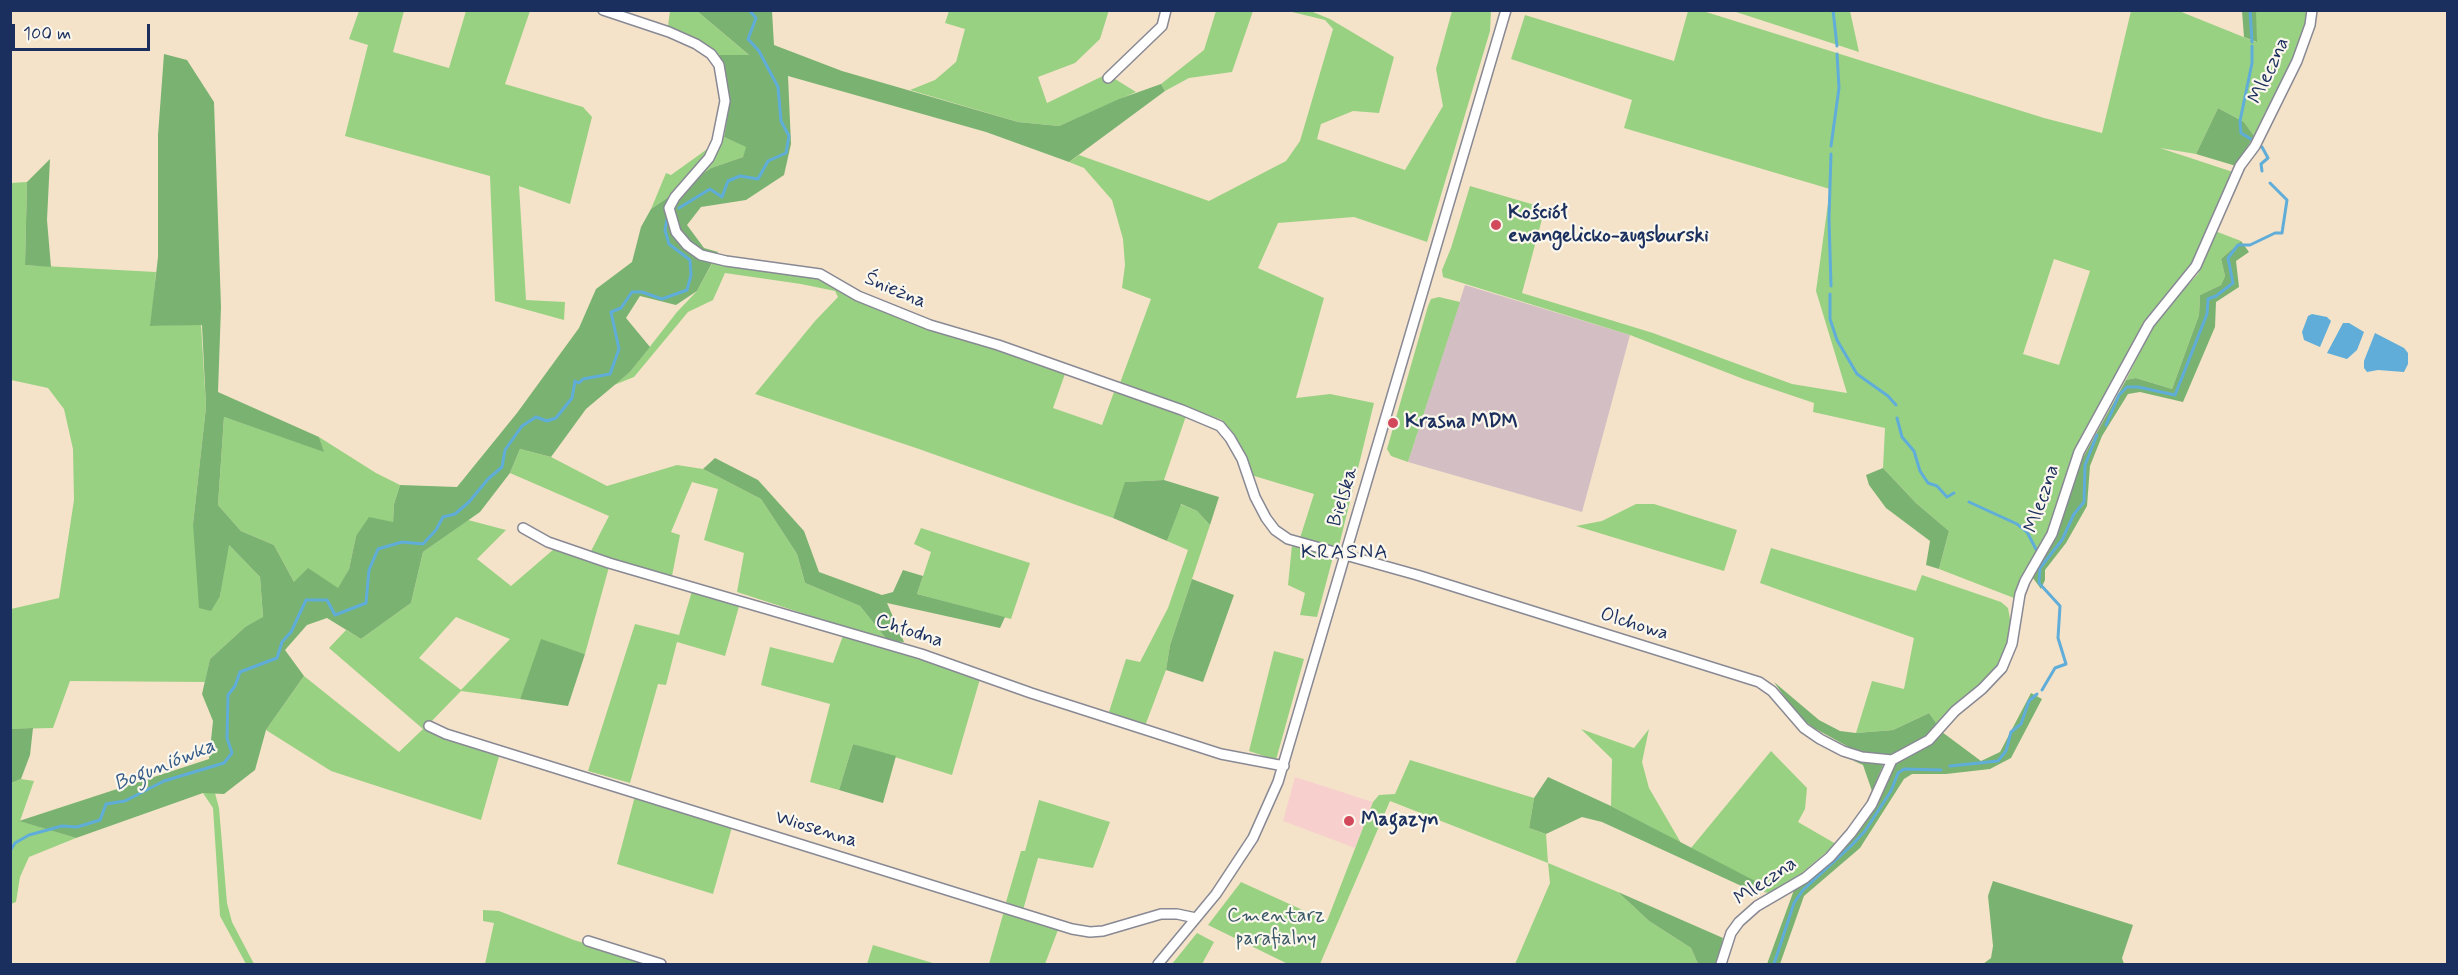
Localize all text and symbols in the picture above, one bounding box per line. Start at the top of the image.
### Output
scale bar [15,12,153,50]
text: 100 m [23,22,71,46]
street label: Mleczna [2244,34,2296,108]
place label: Kościół ewangelicko-augsburski [1508,202,1709,249]
marker: Kościół ewangelicko-augsburski [1489,218,1503,232]
street label: Śnieżna [860,267,930,315]
place label: Krasna MDM [1405,411,1518,435]
marker: Krasna MDM [1386,416,1400,430]
street label: Mleczna [2020,462,2066,536]
street label: Bielska [1324,464,1364,530]
district label: KRASNA [1301,541,1389,567]
street label: Olchowa [1597,603,1671,647]
street label: Chłodna [872,610,946,654]
water label: Boguniówka [111,734,219,798]
street label: Wiosenna [772,806,860,854]
place label: Magazyn [1361,809,1439,833]
marker: Magazyn [1342,814,1356,828]
street label: Mleczna [1730,852,1802,912]
park label: Cmentarz parafialny [1227,905,1325,952]

